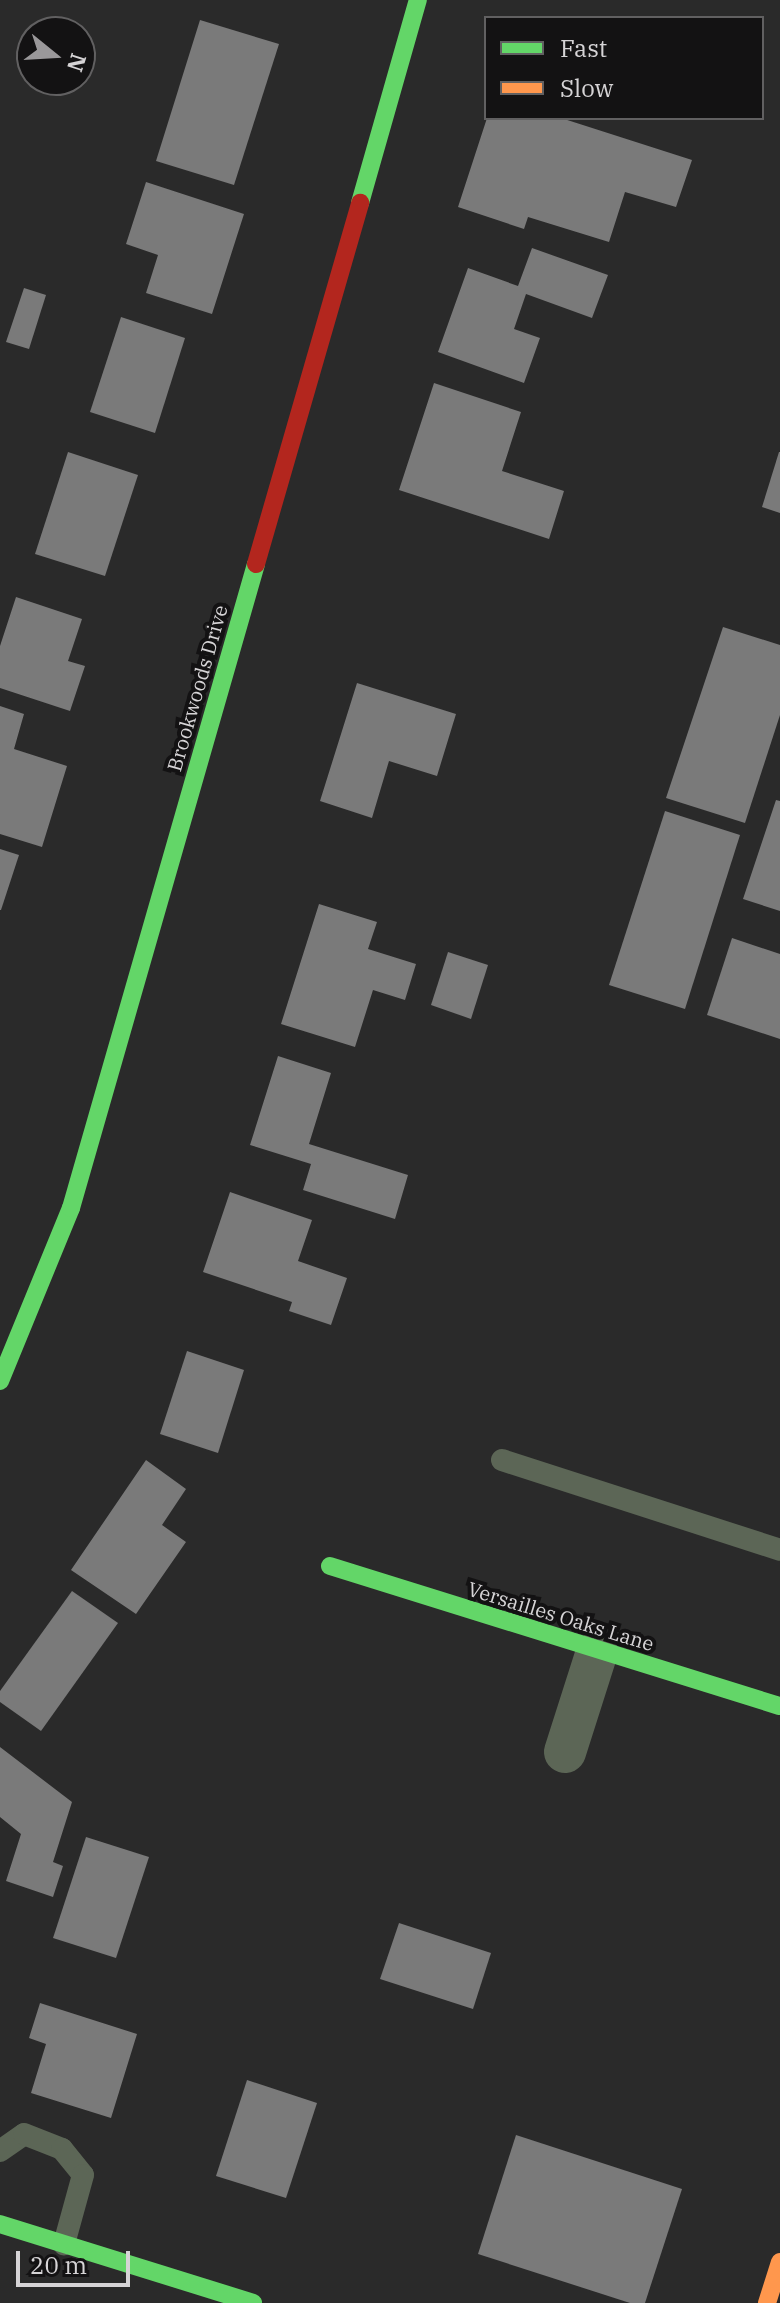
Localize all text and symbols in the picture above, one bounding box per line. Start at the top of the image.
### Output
north arrow [16,16,96,96]
legend [484,16,764,120]
text: Fast [560,32,607,64]
text: N [61,50,94,76]
text: Slow [560,72,613,104]
street label: Brookwoods Drive [162,602,232,774]
street label: Versailles Oaks Lane [465,1576,657,1656]
scale bar [20,2235,134,2285]
text: 20 m [30,2249,87,2281]

